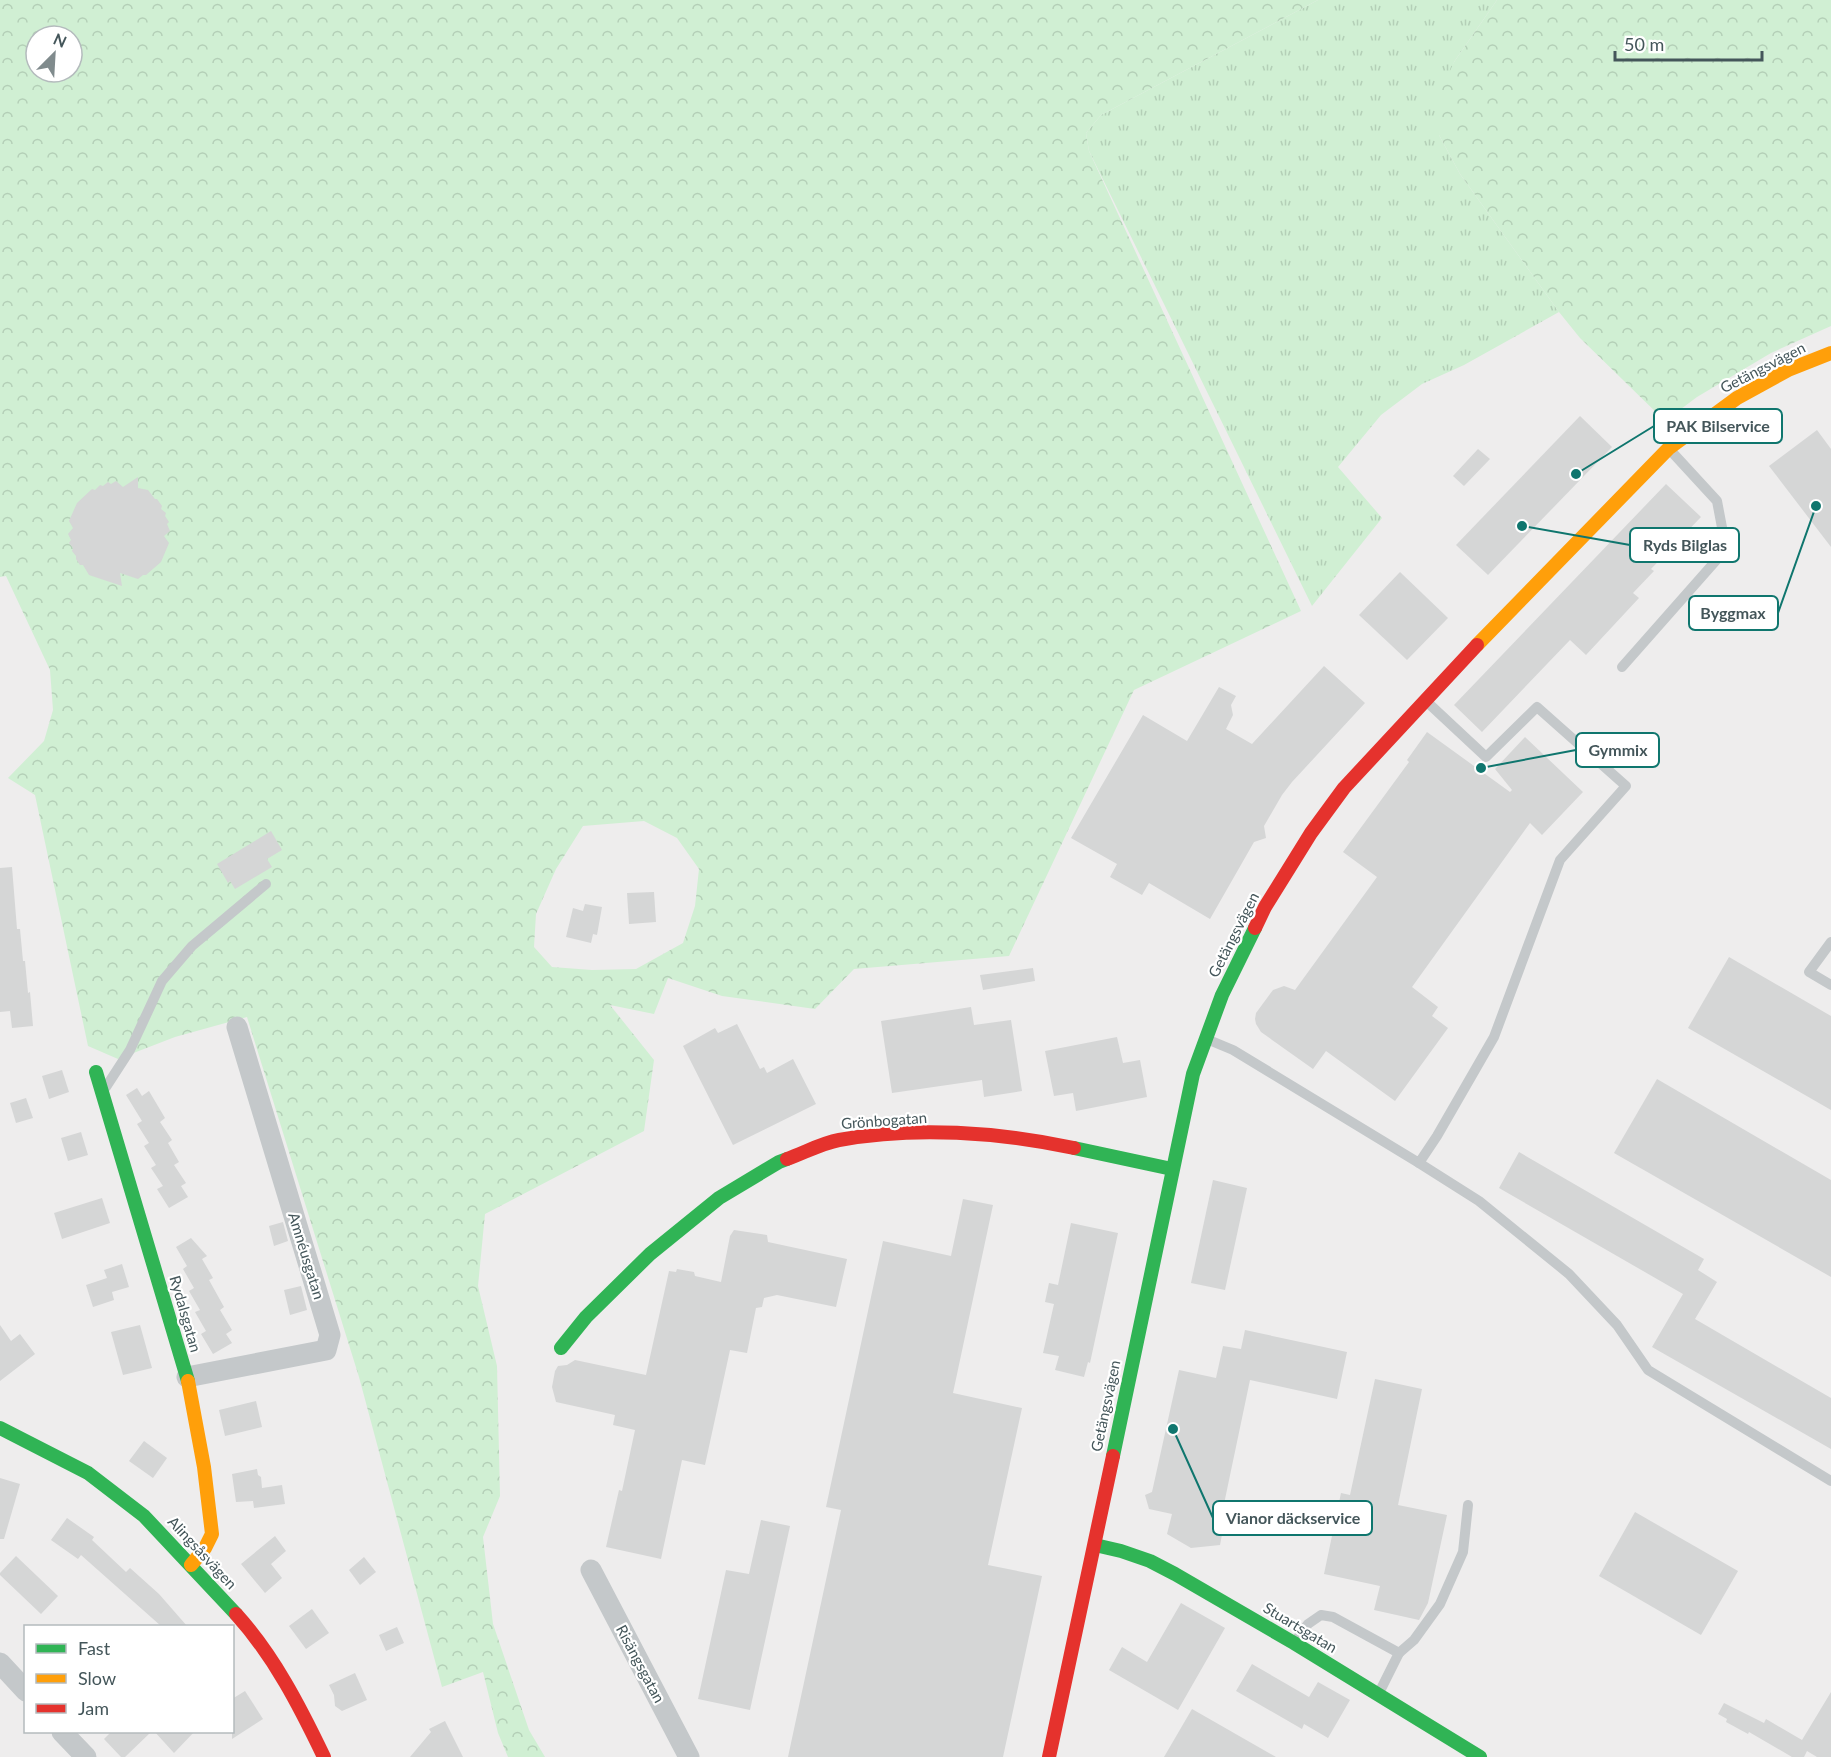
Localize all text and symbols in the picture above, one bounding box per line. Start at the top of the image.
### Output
north arrow [24,24,84,84]
scale bar [1615,24,1762,62]
text: N [51,29,70,51]
text: 50 m [1624,33,1664,55]
street label: Getängsvägen [1717,338,1808,396]
callout: PAK Bilservice [1654,409,1782,443]
text: PAK Bilservice [1666,416,1770,435]
callout: Ryds Bilglas [1630,528,1739,562]
text: Ryds Bilglas [1643,535,1727,554]
callout: Byggmax [1689,596,1778,630]
text: Byggmax [1700,603,1766,622]
callout: Gymmix [1576,733,1659,767]
text: Gymmix [1589,740,1648,759]
street label: Getängsvägen [1204,889,1262,980]
street label: Grönbogatan [840,1108,928,1132]
street label: Amnéusgatan [285,1210,329,1301]
street label: Rydalsgatan [166,1273,205,1354]
street label: Getängsvägen [1087,1358,1124,1453]
callout: Vianor däckservice [1213,1501,1372,1535]
text: Vianor däckservice [1225,1508,1361,1527]
street label: Alingsåsvägen [165,1512,241,1592]
street label: Stuartsgatan [1260,1598,1341,1656]
street label: Risängsgatan [613,1621,669,1706]
legend [24,1625,234,1733]
text: Fast [78,1637,111,1659]
text: Slow [78,1667,116,1689]
text: Jam [78,1697,109,1719]

